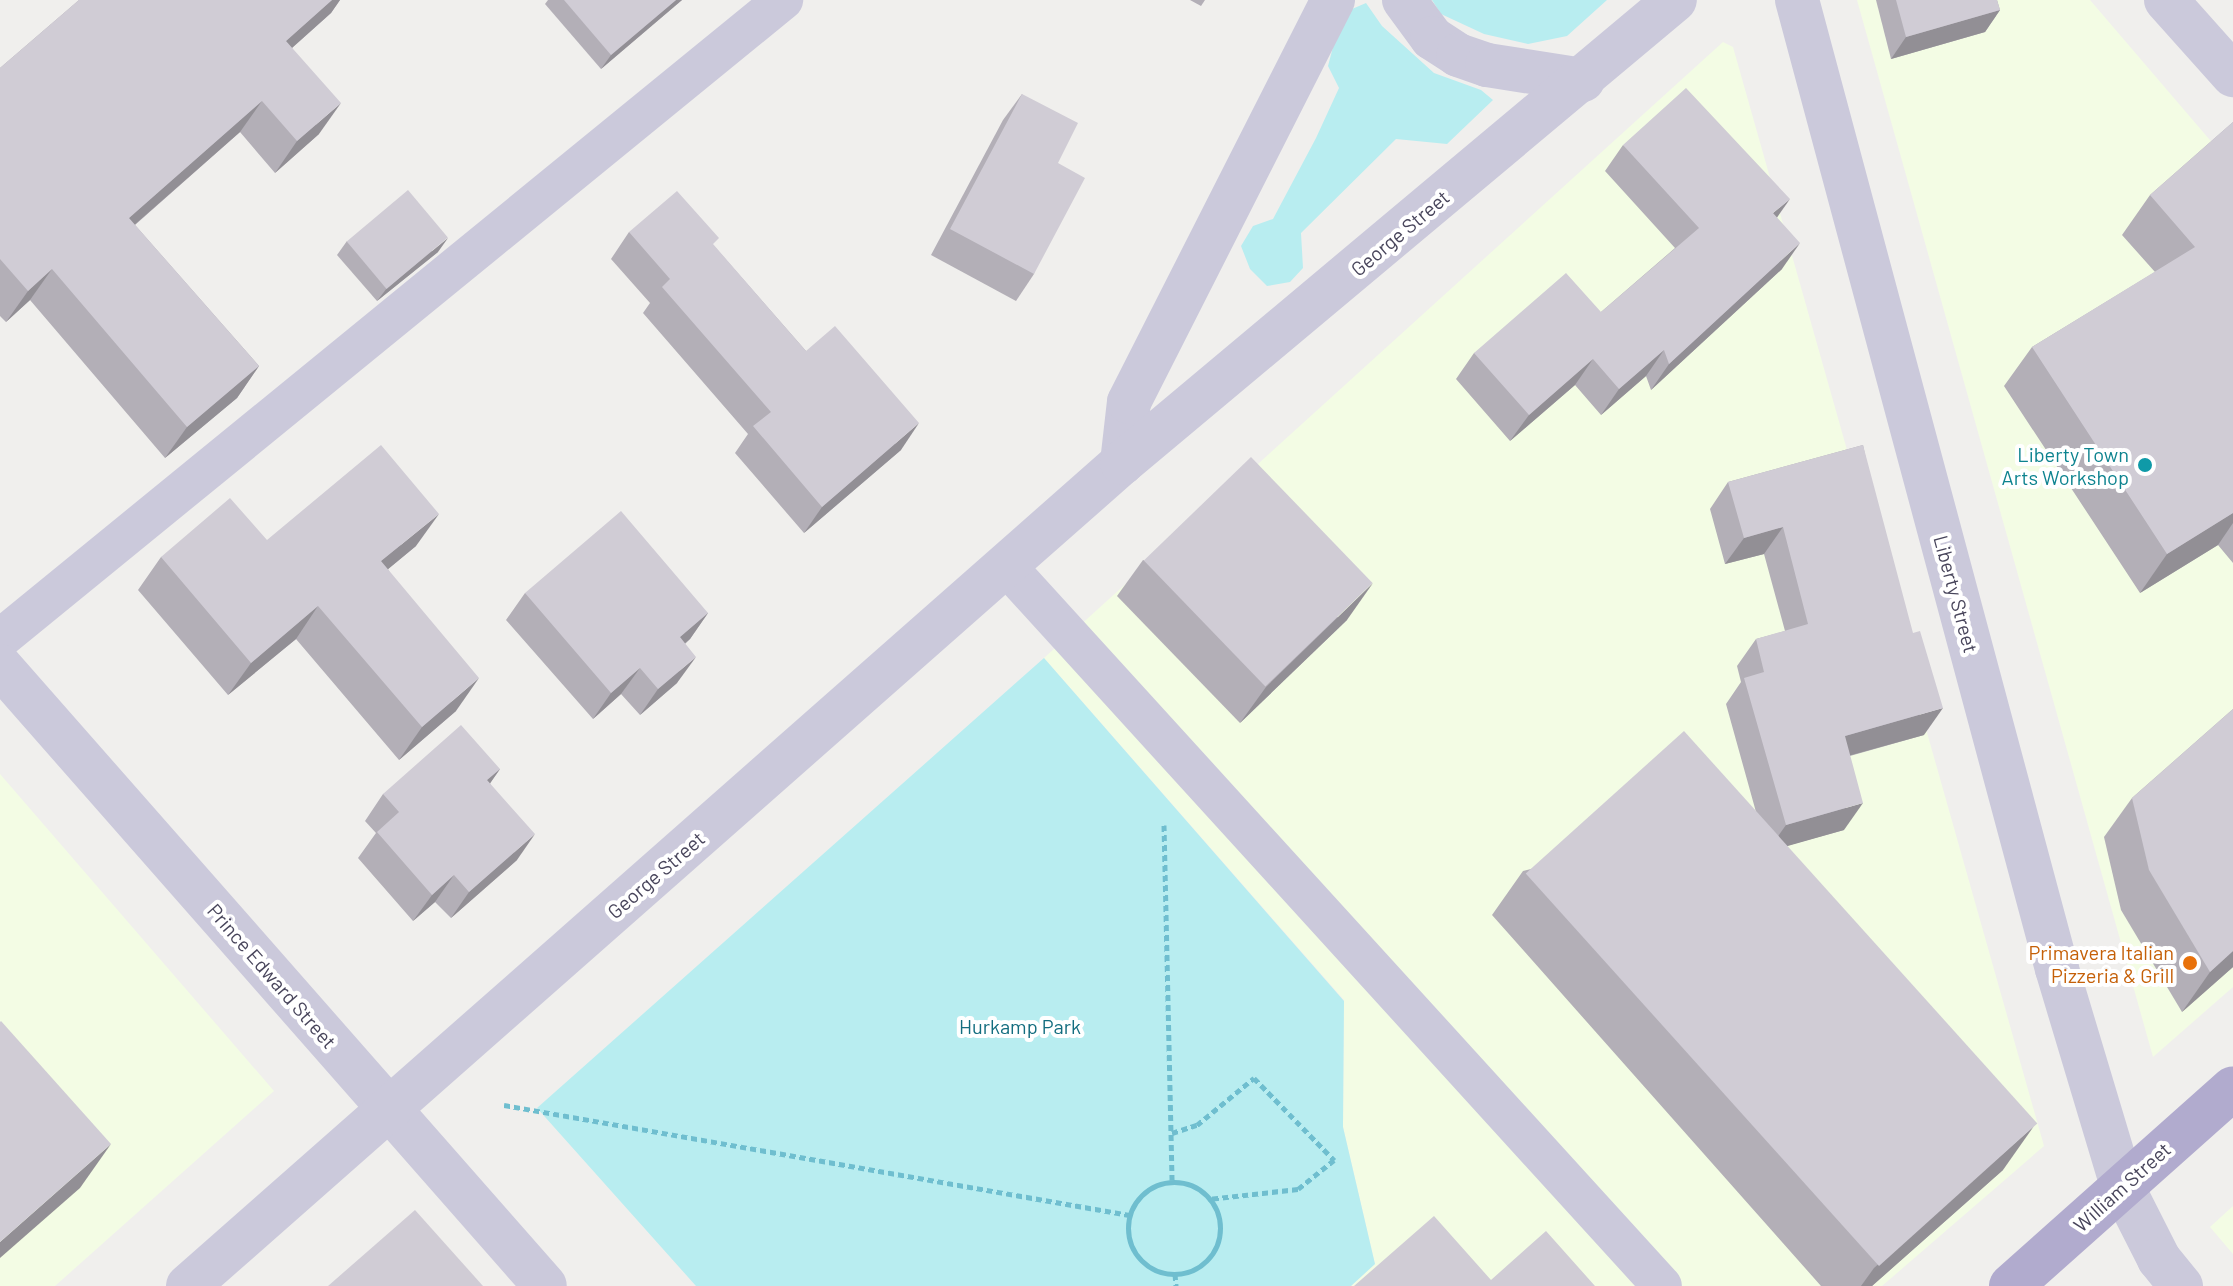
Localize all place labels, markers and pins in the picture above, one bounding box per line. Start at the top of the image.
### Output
place label: Liberty Town Arts Workshop [2002,442,2129,489]
marker: Liberty Town Arts Workshop [2136,456,2154,474]
place label: Primavera Italian Pizzeria & Grill [2028,940,2174,987]
marker: Primavera Italian Pizzeria & Grill [2181,954,2199,972]

